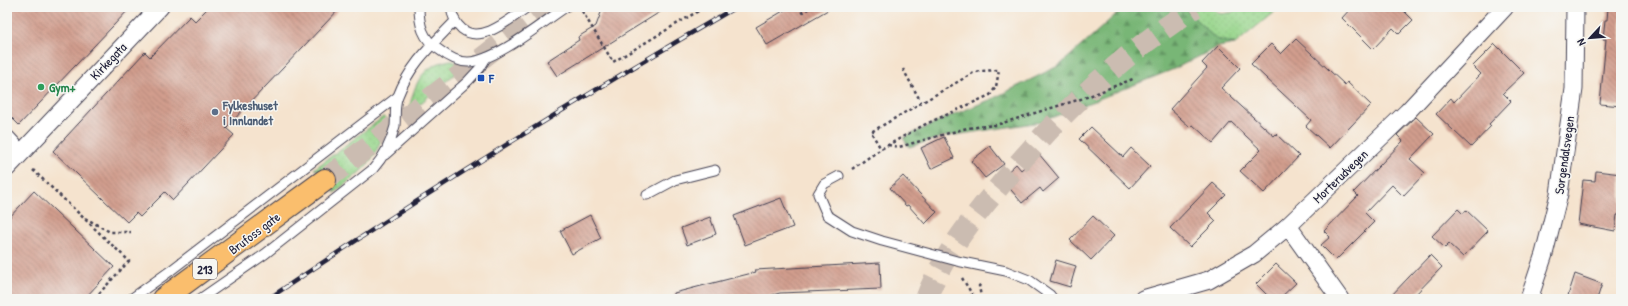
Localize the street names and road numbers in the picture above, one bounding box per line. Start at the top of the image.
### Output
street label: Kirkegata [86,38,130,84]
street label: Sorgendalsvegen [1550,115,1578,195]
street label: Morterudvegen [1309,145,1372,207]
street label: Brufoss gate [225,208,283,258]
road number: 213 [193,259,217,279]

